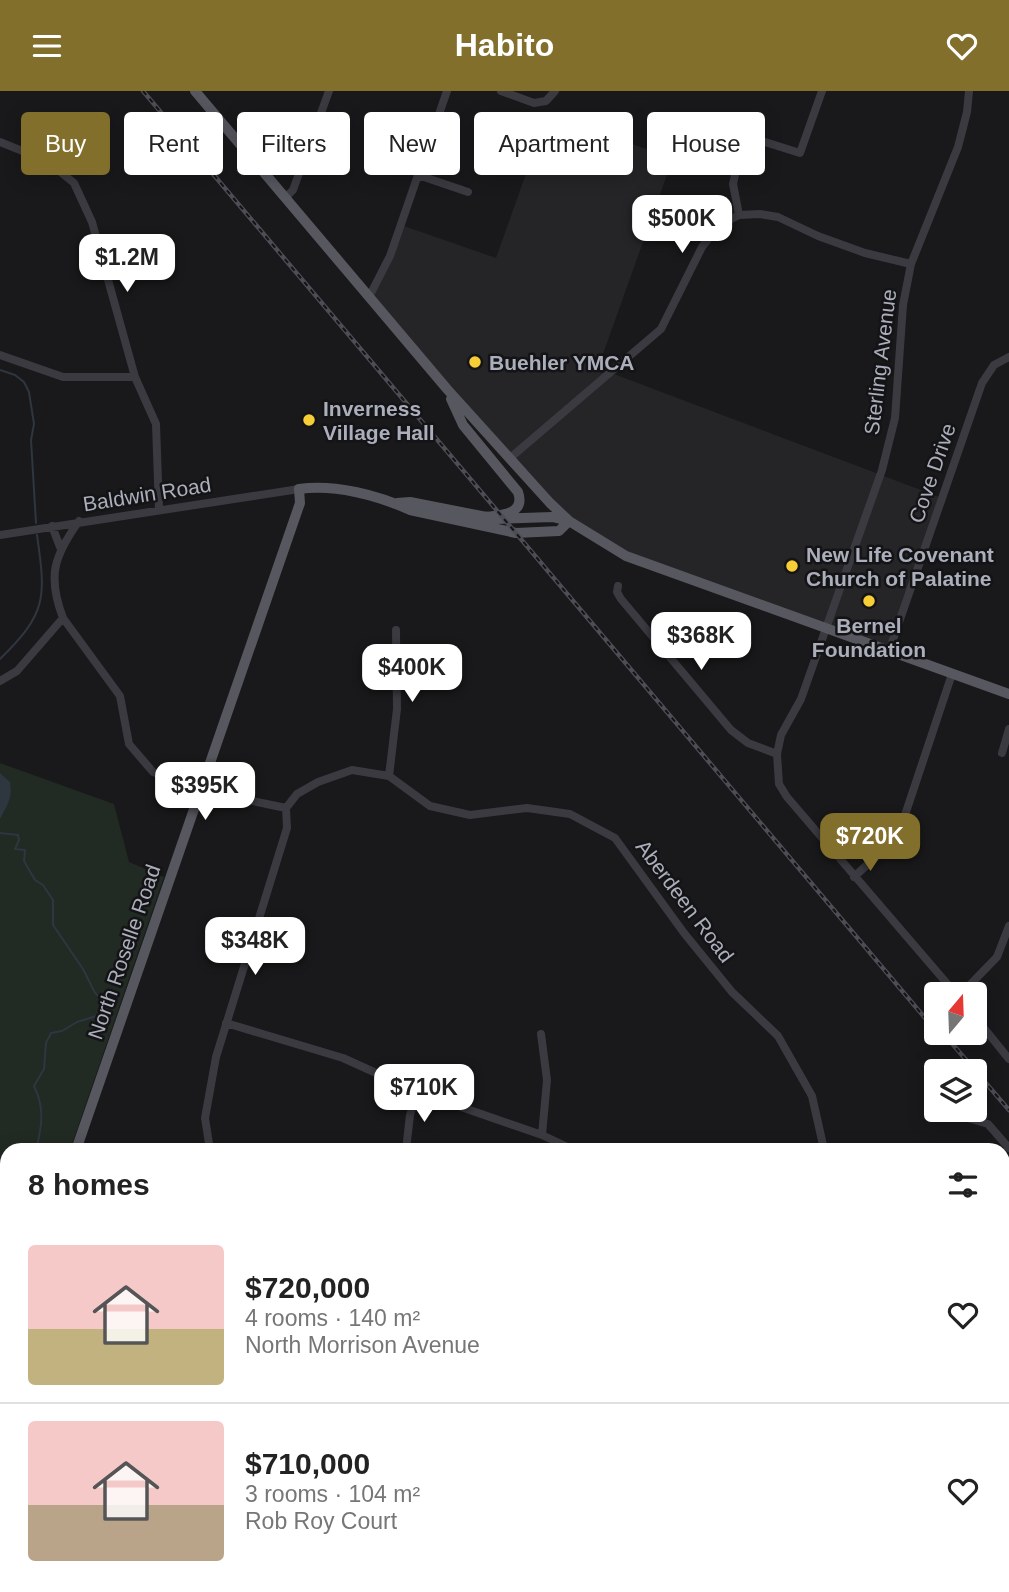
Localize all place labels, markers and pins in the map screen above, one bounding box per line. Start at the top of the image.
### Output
pin: $500K [633,195,731,255]
pin: $1.2M [78,235,176,294]
place label: Buehler YMCA [489,351,634,374]
marker: Buehler YMCA [467,354,483,370]
place label: Inverness Village Hall [323,397,435,444]
marker: Inverness Village Hall [301,412,317,428]
place label: New Life Covenant Church of Palatine [806,543,994,590]
marker: New Life Covenant Church of Palatine [784,558,800,574]
marker: Bernel Foundation [861,593,877,609]
pin: $368K [652,613,750,672]
place label: Bernel Foundation [812,614,926,661]
pin: $400K [363,645,461,704]
pin: $395K [156,763,254,822]
pin: $720K [821,813,919,873]
pin: $348K [206,917,304,977]
pin: $710K [375,1065,473,1124]

